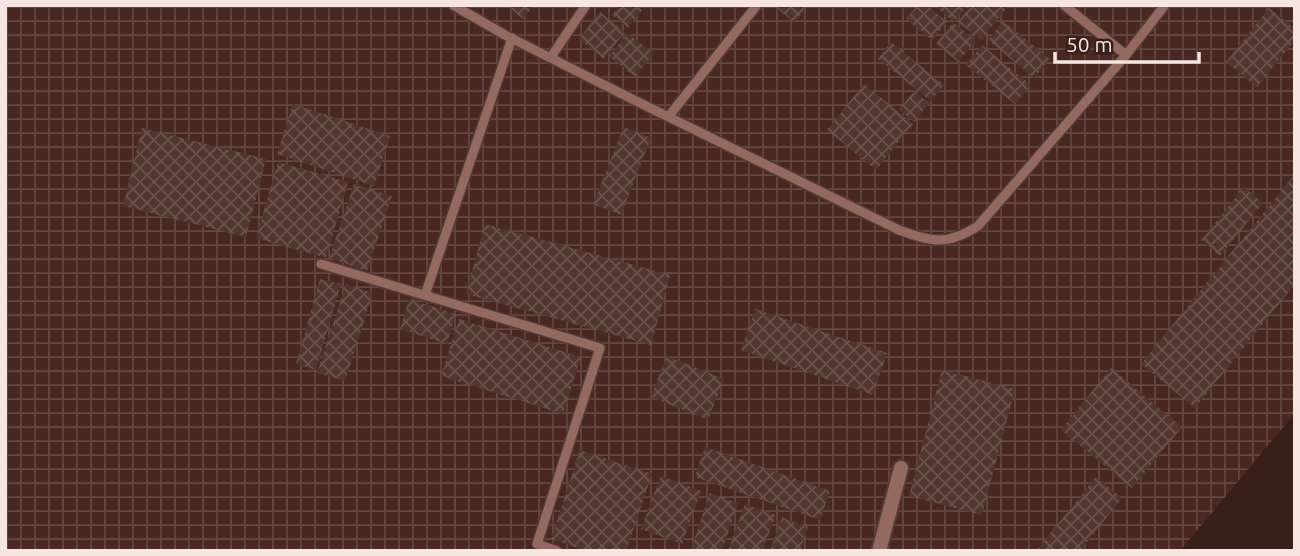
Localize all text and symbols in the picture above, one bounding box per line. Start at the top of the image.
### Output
scale bar [1055,21,1198,65]
text: 50 m [1066,32,1113,56]

